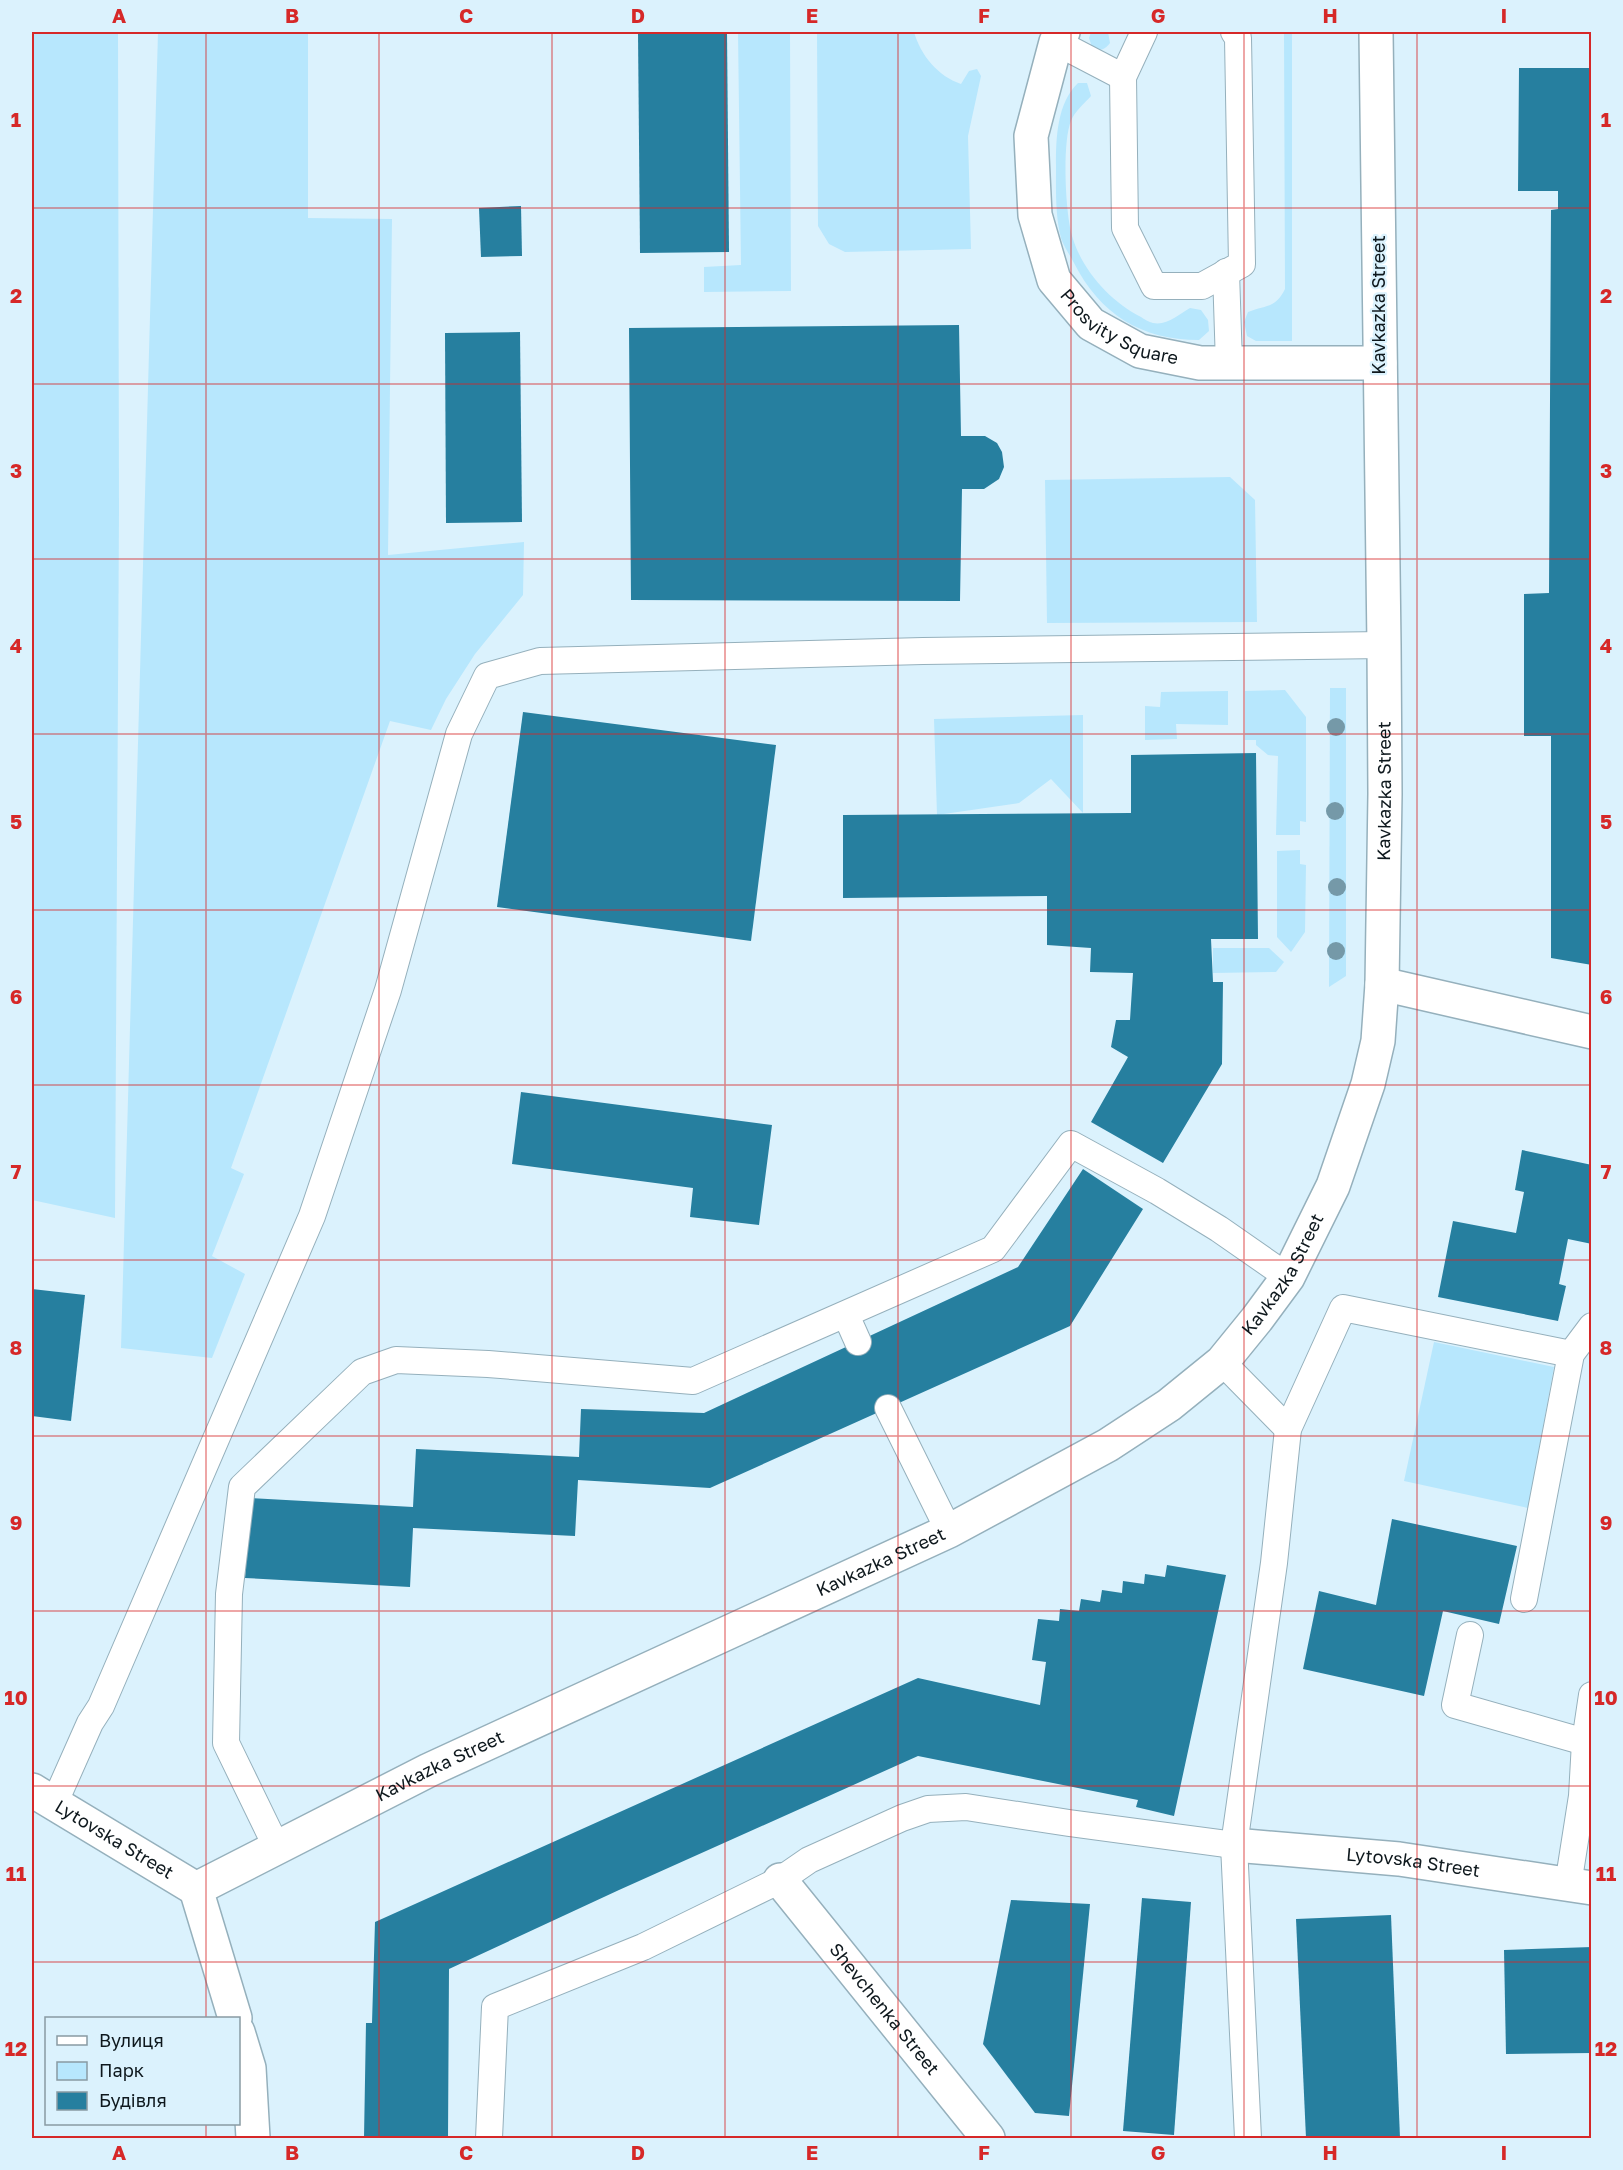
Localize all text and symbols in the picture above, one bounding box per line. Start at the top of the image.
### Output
text: A [112,3,126,27]
text: B [285,3,299,27]
text: C [459,3,473,27]
text: D [631,3,645,27]
text: E [806,3,818,27]
text: F [978,3,990,27]
text: G [1151,3,1165,27]
text: H [1322,3,1338,27]
text: I [1501,3,1507,27]
text: 1 [11,107,21,131]
text: 1 [1601,107,1611,131]
street label: Kavkazka Street [1367,235,1389,375]
text: 2 [10,283,22,307]
text: 2 [1600,283,1612,307]
street label: Prosvity Square [1056,284,1180,368]
text: 3 [10,458,22,482]
text: 3 [1600,458,1612,482]
text: 4 [10,633,22,657]
text: 4 [1600,633,1612,657]
street label: Kavkazka Street [1372,721,1395,861]
text: 5 [10,809,22,833]
text: 5 [1600,809,1612,833]
text: 6 [10,984,22,1008]
text: 6 [1600,984,1612,1008]
text: 7 [11,1159,22,1183]
text: 7 [1601,1159,1612,1183]
street label: Kavkazka Street [1236,1210,1328,1339]
text: 8 [10,1335,22,1359]
text: 8 [1600,1335,1612,1359]
text: 9 [10,1510,22,1534]
text: 9 [1600,1510,1612,1534]
street label: Kavkazka Street [813,1522,948,1601]
text: 10 [4,1685,28,1709]
text: 10 [1594,1685,1618,1709]
street label: Kavkazka Street [372,1725,507,1805]
street label: Lytovska Street [51,1795,178,1883]
street label: Lytovska Street [1345,1843,1482,1881]
text: 11 [6,1861,26,1885]
text: 11 [1596,1861,1616,1885]
street label: Shevchenka Street [825,1938,945,2079]
legend [45,2017,240,2125]
text: Вулиця [99,2029,164,2051]
text: 12 [5,2036,27,2060]
text: 12 [1595,2036,1617,2060]
text: Парк [99,2059,144,2081]
text: Будівля [99,2089,167,2111]
text: A [112,2140,126,2164]
text: B [285,2140,299,2164]
text: C [459,2140,473,2164]
text: D [631,2140,645,2164]
text: E [806,2140,818,2164]
text: F [978,2140,990,2164]
text: G [1151,2140,1165,2164]
text: H [1322,2140,1338,2164]
text: I [1501,2140,1507,2164]

